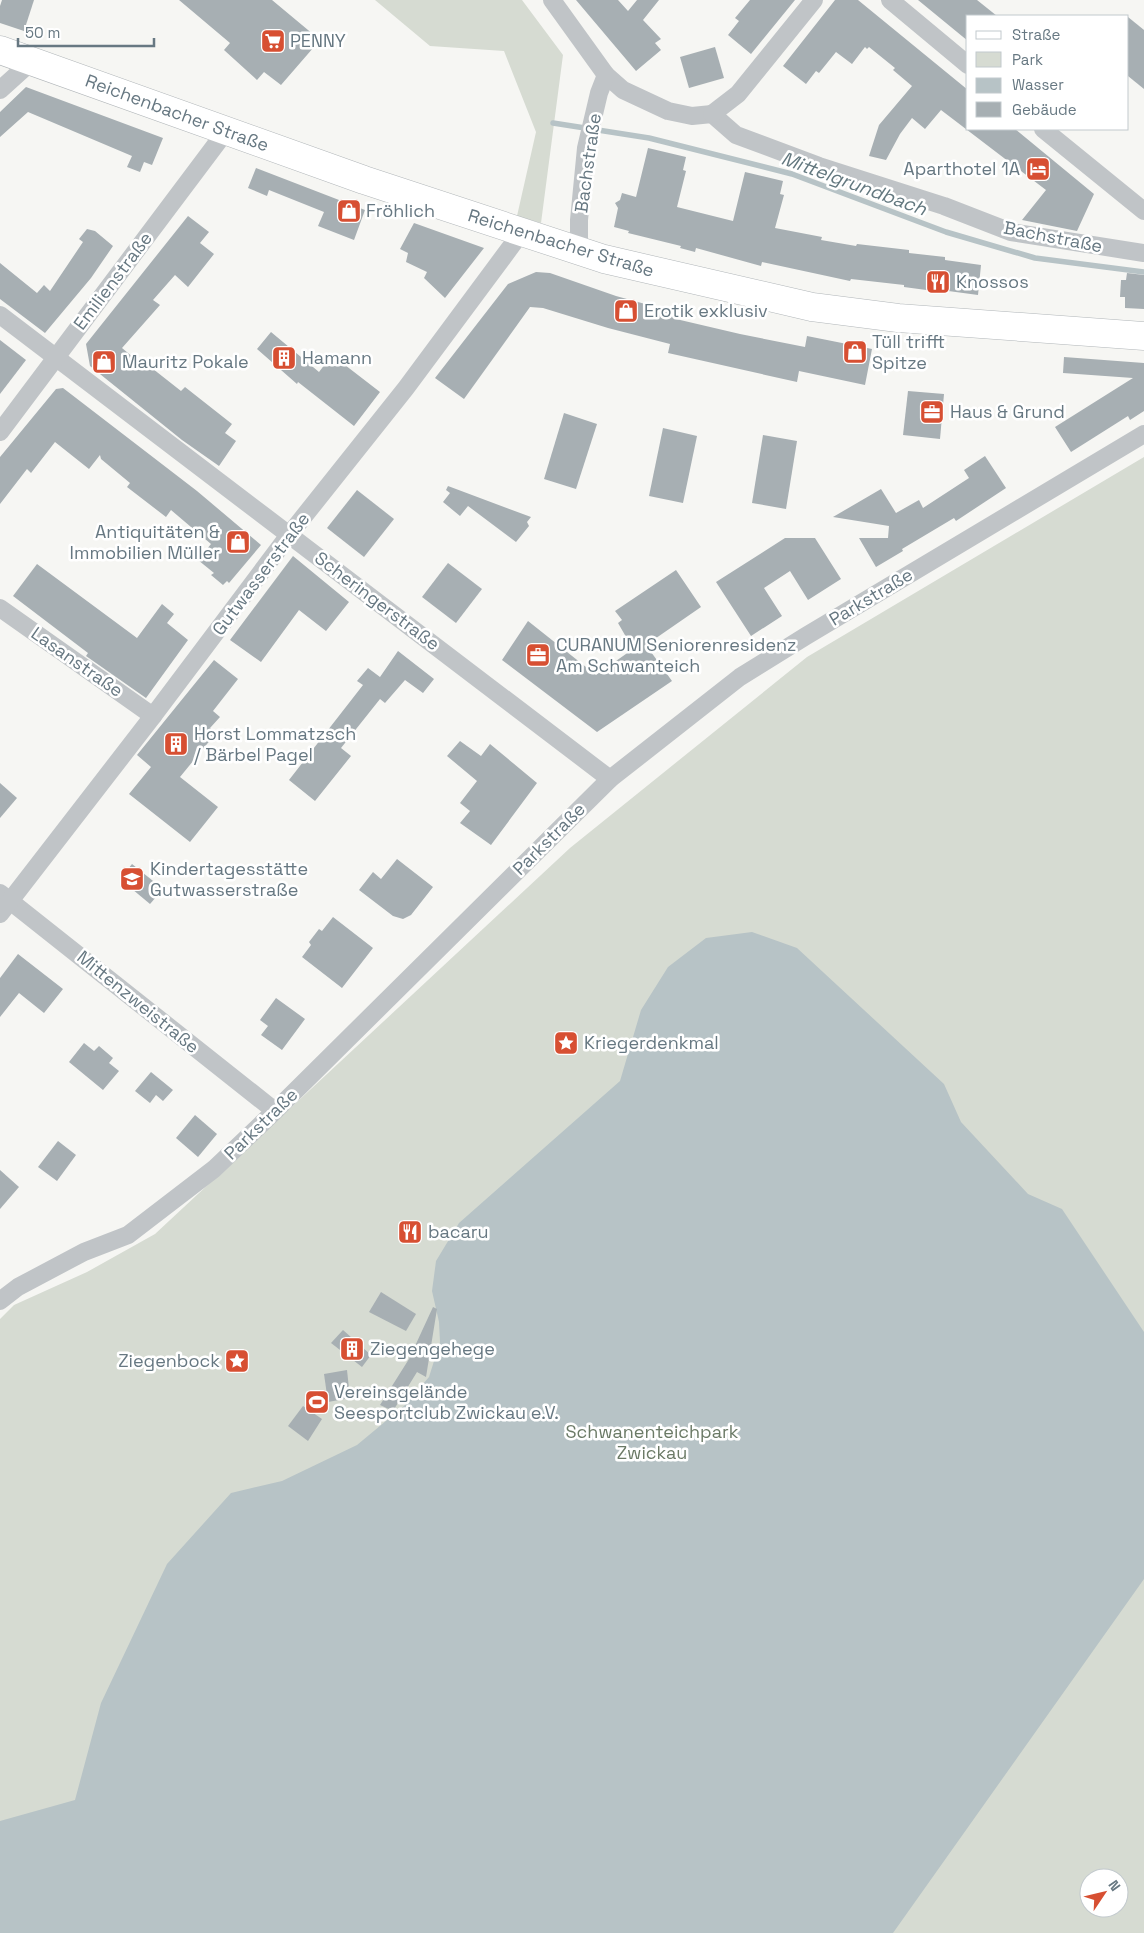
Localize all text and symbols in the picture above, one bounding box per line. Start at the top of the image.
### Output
scale bar [18,15,154,47]
legend [966,15,1129,130]
text: 50 m [25,23,60,42]
text: Straße [1012,25,1061,44]
supermarket icon: PENNY [260,28,286,54]
place label: PENNY [290,29,346,52]
text: Park [1012,50,1043,69]
street label: Reichenbacher Straße [82,69,272,156]
text: Wasser [1012,75,1064,94]
text: Gebäude [1012,100,1077,119]
street label: Bachstraße [569,112,606,214]
water label: Mittelgrundbach [778,146,930,221]
hotel icon: Aparthotel 1A [1025,156,1051,182]
place label: Aparthotel 1A [903,157,1020,180]
shop icon: Fröhlich [336,198,362,224]
place label: Fröhlich [366,199,435,222]
street label: Reichenbacher Straße [465,203,657,282]
street label: Bachstraße [1002,216,1104,257]
street label: Emilienstraße [68,227,157,334]
restaurant icon: Knossos [925,269,951,295]
place label: Knossos [956,270,1029,293]
shop icon: Erotik exklusiv [613,298,639,324]
place label: Erotik exklusiv [644,299,768,322]
place label: Tüll trifft Spitze [872,330,945,374]
shop icon: Tüll trifft Spitze [842,339,868,365]
building icon: Hamann [271,345,297,371]
place label: Hamann [302,346,372,369]
shop icon: Mauritz Pokale [91,349,117,375]
place label: Mauritz Pokale [122,350,249,373]
office icon: Haus & Grund [919,399,945,425]
place label: Haus & Grund [950,400,1065,423]
street label: Gutwasserstraße [207,508,314,640]
place label: Antiquitäten & Immobilien Müller [70,520,220,564]
shop icon: Antiquitäten & Immobilien Müller [225,529,251,555]
street label: Scheringerstraße [310,546,444,655]
street label: Parkstraße [825,563,917,631]
street label: Lasanstraße [27,621,128,702]
place label: CURANUM Seniorenresidenz Am Schwanteich [556,633,796,677]
office icon: CURANUM Seniorenresidenz Am Schwanteich [525,642,551,668]
place label: Horst Lommatzsch / Bärbel Pagel [194,722,356,766]
building icon: Horst Lommatzsch / Bärbel Pagel [163,731,189,757]
street label: Parkstraße [507,797,590,880]
place label: Kindertagesstätte Gutwasserstraße [150,857,308,901]
school or university icon: Kindertagesstätte Gutwasserstraße [119,866,145,892]
street label: Mittenzweistraße [72,945,204,1058]
place icon: Kriegerdenkmal [553,1030,579,1056]
place label: Kriegerdenkmal [584,1031,719,1054]
street label: Parkstraße [219,1083,302,1164]
restaurant icon: bacaru [397,1219,423,1245]
place label: bacaru [428,1220,489,1243]
building icon: Ziegengehege [339,1336,365,1362]
place label: Ziegengehege [370,1337,495,1360]
place icon: Ziegenbock [224,1348,250,1374]
place label: Ziegenbock [118,1349,220,1372]
place label: Vereinsgelände Seesportclub Zwickau e.V. [334,1380,559,1424]
sports icon: Vereinsgelände Seesportclub Zwickau e.V. [304,1389,330,1415]
park label: Schwanenteichpark Zwickau [565,1420,739,1464]
north arrow [1079,1868,1129,1918]
text: N [1105,1877,1125,1895]

